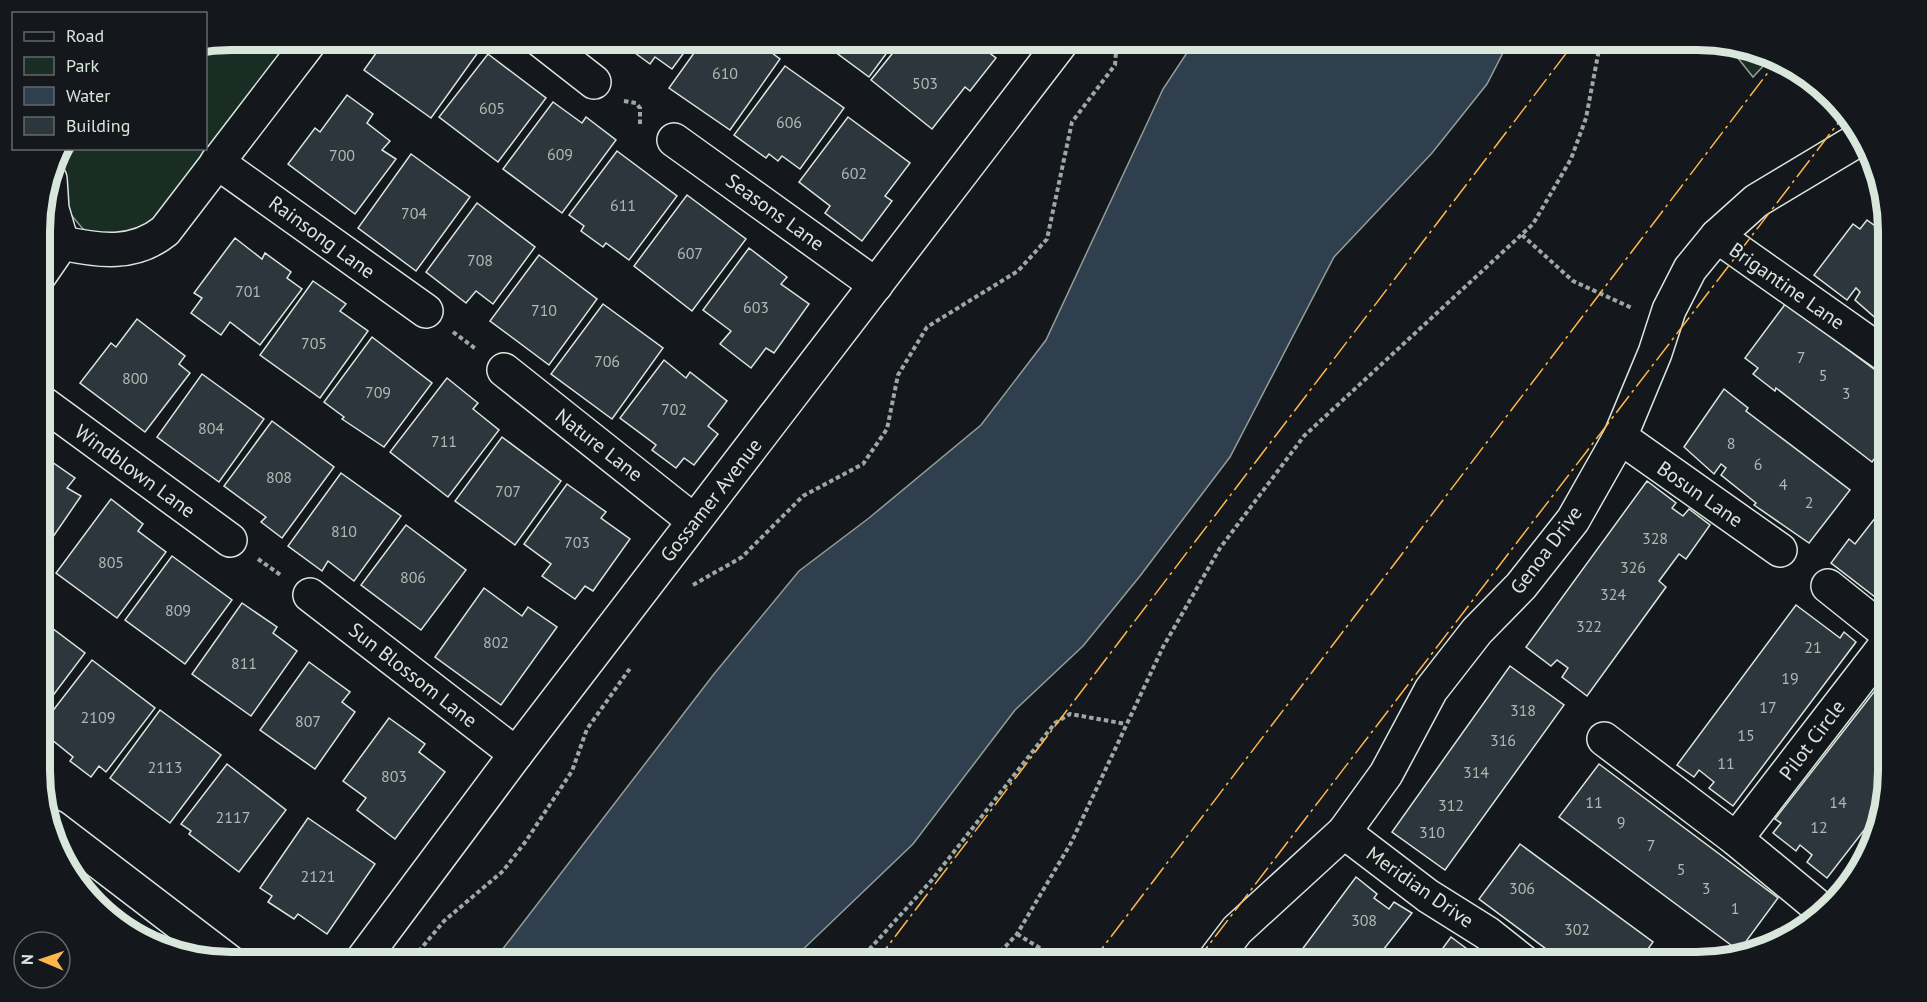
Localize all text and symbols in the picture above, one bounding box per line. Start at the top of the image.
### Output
legend [12,12,207,150]
text: Road [66,24,104,47]
text: Park [66,54,99,77]
house number: 610 [712,63,738,83]
house number: 503 [912,73,938,93]
text: Water [66,84,110,107]
house number: 605 [479,98,505,118]
house number: 606 [776,112,802,132]
text: Building [66,114,130,137]
house number: 609 [547,144,573,164]
house number: 700 [329,145,355,165]
house number: 602 [841,163,867,183]
street label: Seasons Lane [721,168,829,256]
street label: Rainsong Lane [264,190,380,284]
house number: 611 [610,195,636,215]
house number: 704 [401,203,427,223]
street label: Brigantine Lane [1724,237,1850,335]
house number: 607 [677,243,703,263]
house number: 708 [467,250,493,270]
house number: 701 [235,281,261,301]
house number: 603 [743,297,769,317]
house number: 710 [531,300,557,320]
house number: 705 [301,333,327,353]
house number: 7 [1797,347,1805,367]
house number: 706 [594,351,620,371]
house number: 5 [1819,365,1827,385]
house number: 800 [122,368,148,388]
house number: 709 [365,382,391,402]
house number: 3 [1842,383,1850,403]
house number: 702 [661,399,687,419]
street label: Nature Lane [550,403,648,487]
house number: 804 [198,418,224,438]
street label: Windblown Lane [70,419,200,523]
house number: 711 [431,431,457,451]
street label: Gossamer Avenue [655,433,767,567]
house number: 8 [1727,433,1735,453]
house number: 6 [1754,454,1762,474]
street label: Bosun Lane [1652,455,1748,533]
house number: 808 [266,467,292,487]
house number: 4 [1779,474,1788,494]
house number: 707 [495,481,521,501]
house number: 2 [1805,492,1813,512]
street label: Genoa Drive [1504,501,1588,599]
house number: 810 [331,521,357,541]
house number: 328 [1642,528,1668,548]
house number: 703 [564,532,590,552]
house number: 805 [98,552,124,572]
house number: 326 [1620,557,1646,577]
house number: 806 [400,567,426,587]
house number: 324 [1600,584,1626,604]
house number: 809 [165,600,191,620]
house number: 322 [1576,616,1602,636]
street label: Sun Blossom Lane [344,617,482,733]
house number: 802 [483,632,509,652]
house number: 21 [1804,637,1822,657]
house number: 811 [231,653,257,673]
house number: 19 [1781,668,1799,688]
street label: Pilot Circle [1773,695,1851,785]
house number: 17 [1759,697,1777,717]
house number: 318 [1510,700,1536,720]
house number: 2109 [81,707,115,727]
house number: 807 [295,711,321,731]
house number: 15 [1737,725,1755,745]
house number: 316 [1490,730,1516,750]
house number: 11 [1717,753,1735,773]
house number: 2113 [148,757,182,777]
house number: 314 [1463,762,1489,782]
house number: 803 [381,766,407,786]
house number: 11 [1585,792,1603,812]
house number: 14 [1829,792,1847,812]
house number: 312 [1438,795,1464,815]
house number: 2117 [216,807,250,827]
house number: 9 [1617,812,1625,832]
house number: 12 [1810,817,1828,837]
house number: 310 [1419,822,1445,842]
house number: 7 [1647,835,1655,855]
street label: Meridian Drive [1361,840,1479,934]
house number: 5 [1677,859,1685,879]
house number: 2121 [301,866,335,886]
house number: 306 [1509,878,1535,898]
house number: 3 [1702,878,1710,898]
house number: 1 [1731,898,1739,918]
house number: 308 [1351,910,1377,930]
house number: 302 [1564,919,1590,939]
north arrow [12,930,72,990]
text: N [17,954,37,965]

